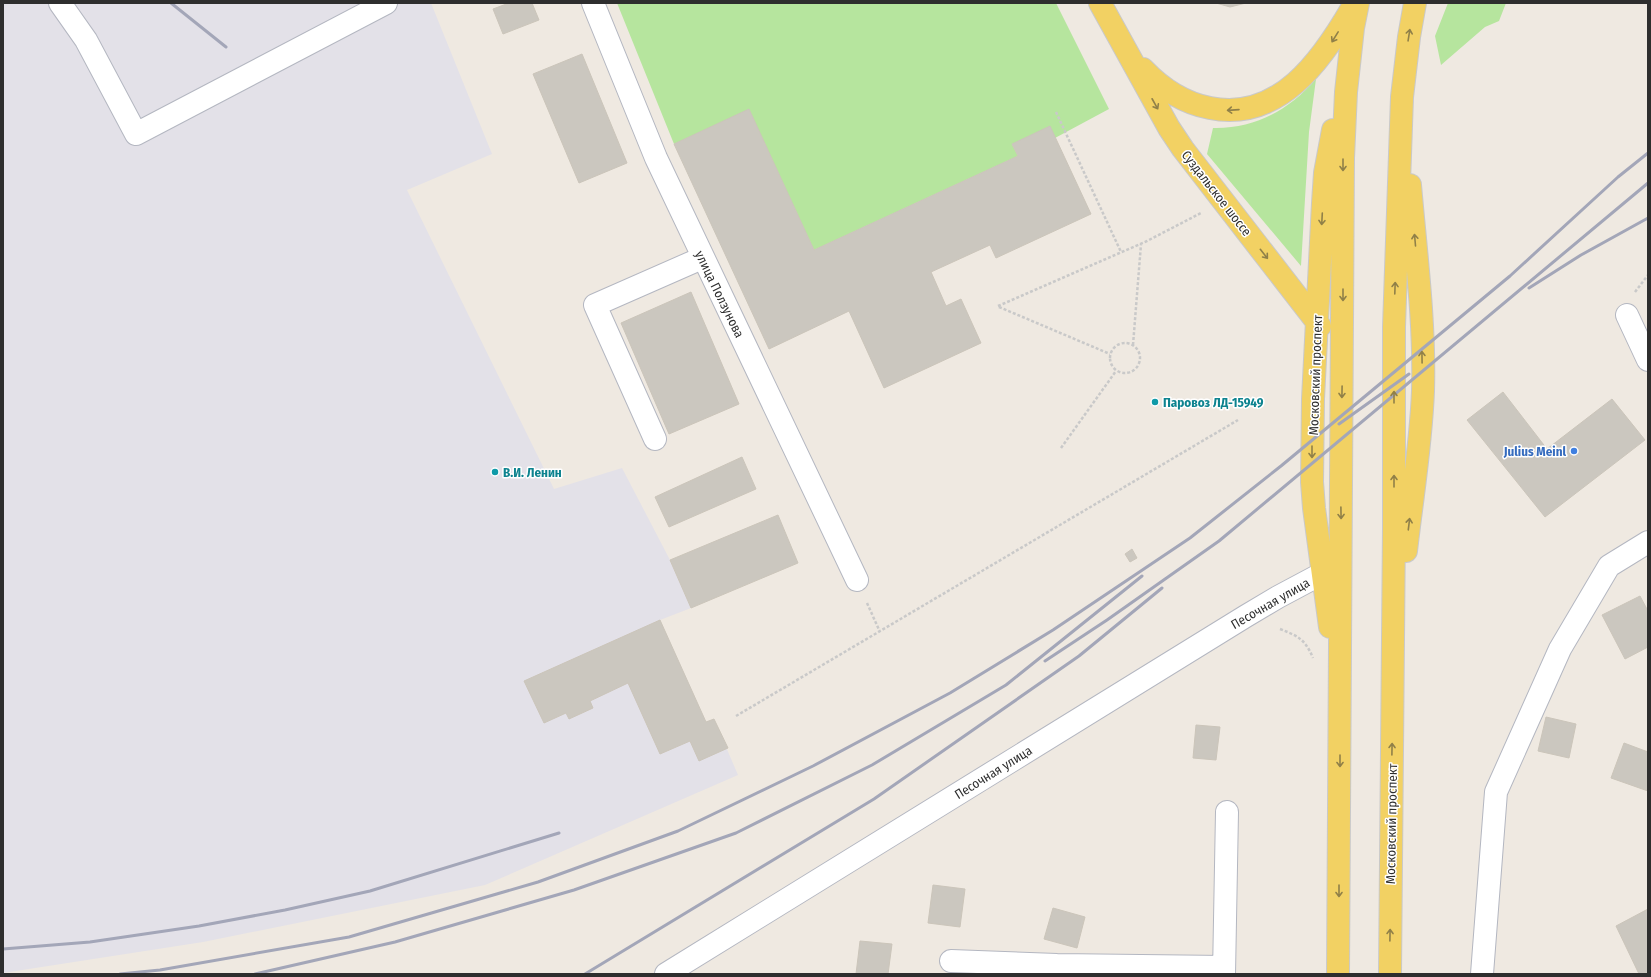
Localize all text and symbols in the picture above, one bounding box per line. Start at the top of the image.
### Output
one-way arrow [1405,29,1413,42]
one-way arrow [1331,31,1339,42]
one-way arrow [1152,97,1160,109]
one-way arrow [1227,106,1240,113]
street label: Суздальское шоссе [1179,148,1255,239]
one-way arrow [1339,158,1347,171]
one-way arrow [1318,212,1326,225]
one-way arrow [1411,234,1419,247]
street label: улица Ползунова [692,248,747,340]
one-way arrow [1260,249,1268,260]
one-way arrow [1391,282,1399,295]
one-way arrow [1339,288,1346,301]
street label: Московский проспект [1306,314,1325,436]
one-way arrow [1418,351,1426,364]
one-way arrow [1338,385,1346,398]
one-way arrow [1390,391,1398,404]
place label: Паровоз ЛД-15949 [1163,395,1264,410]
marker: Паровоз ЛД-15949 [1150,397,1160,407]
place label: Julius Meinl [1503,444,1566,459]
one-way arrow [1308,445,1316,458]
marker: Julius Meinl [1569,446,1579,456]
place label: В.И. Ленин [503,465,562,480]
marker: В.И. Ленин [490,467,500,477]
one-way arrow [1390,475,1398,488]
one-way arrow [1338,506,1345,519]
one-way arrow [1405,518,1413,531]
street label: Песочная улица [1228,575,1312,632]
street label: Песочная улица [952,743,1035,802]
one-way arrow [1388,743,1396,756]
one-way arrow [1336,754,1344,767]
street label: Московский проспект [1383,763,1400,884]
one-way arrow [1335,884,1343,897]
one-way arrow [1386,929,1394,942]

